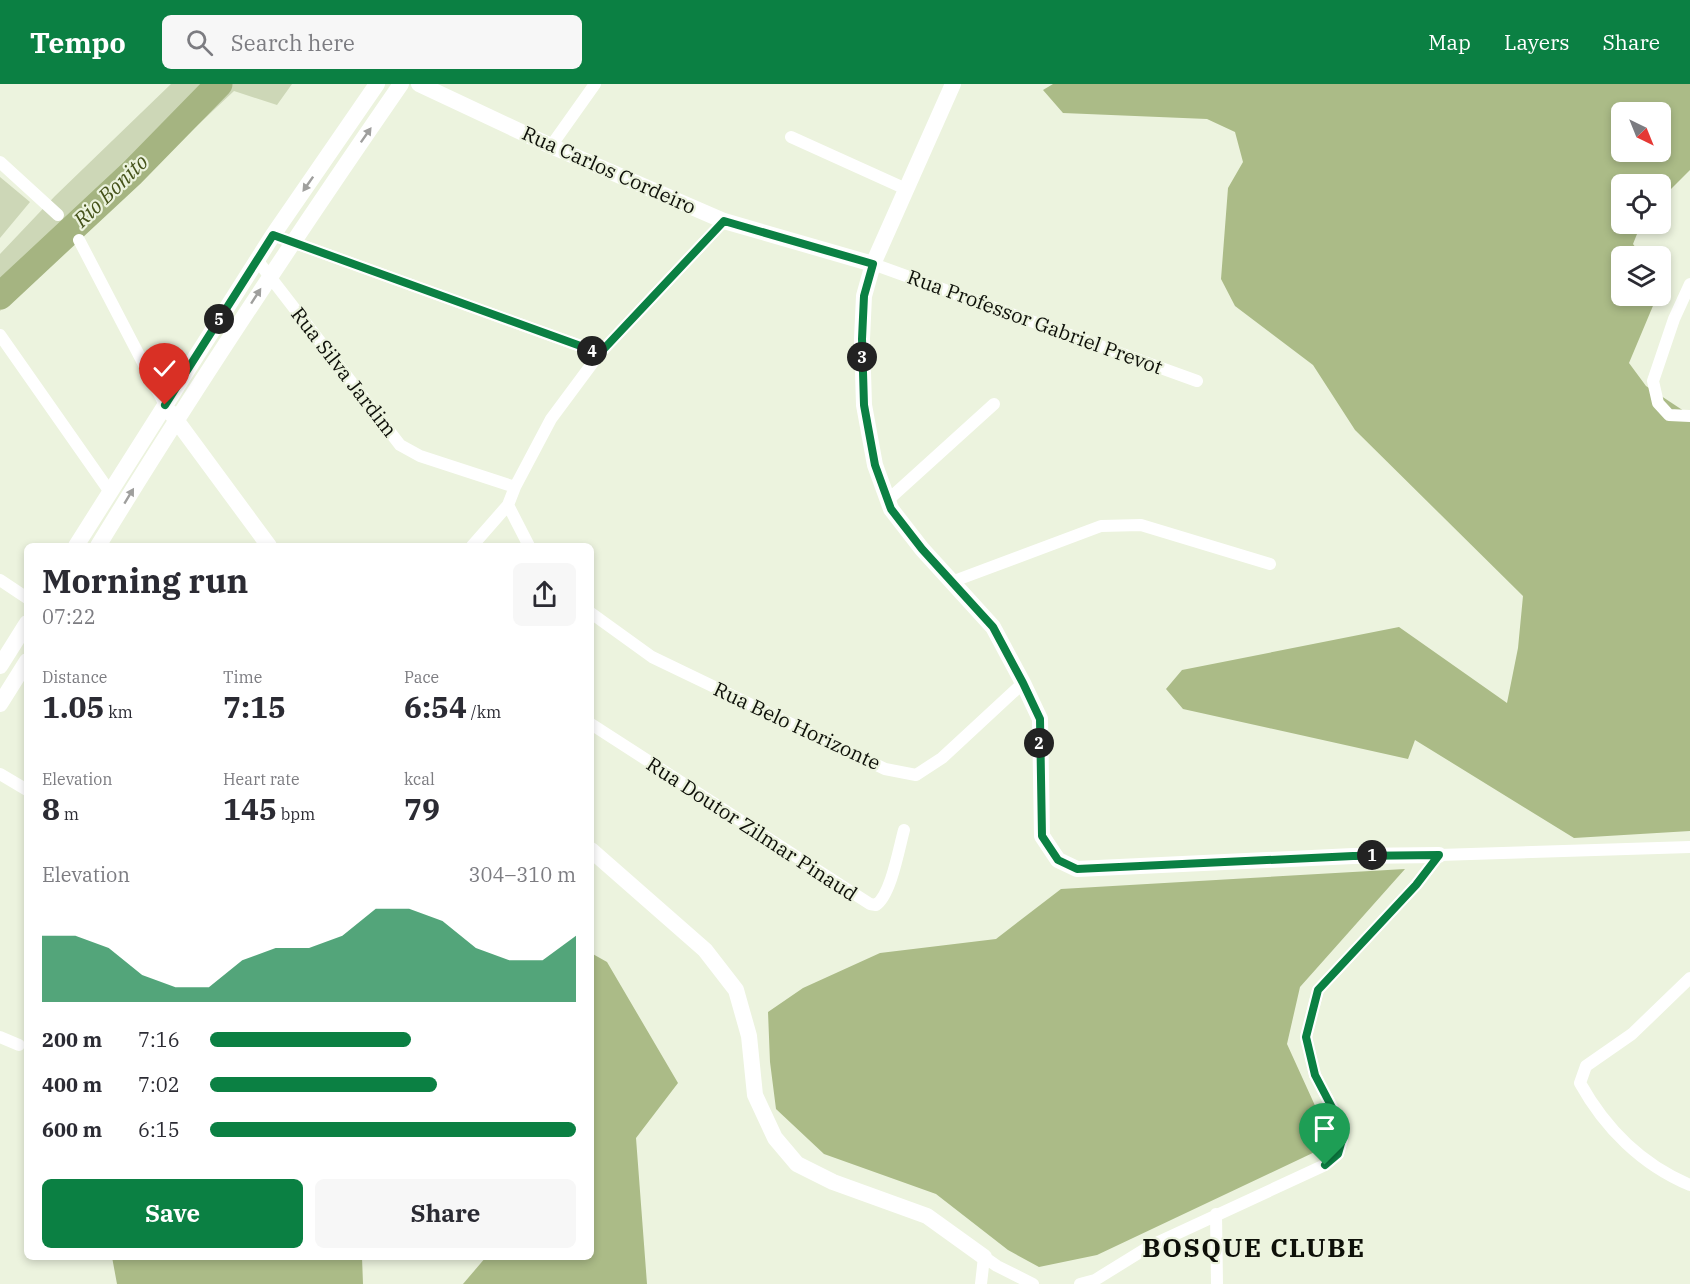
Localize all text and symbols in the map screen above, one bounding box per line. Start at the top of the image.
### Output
search box [162,15,582,69]
text: Tempo [30,24,126,61]
icon: search [183,26,216,59]
text: Search here [231,28,355,57]
text: Map [1428,28,1471,56]
text: Layers [1504,28,1570,56]
text: Share [1603,28,1660,56]
north arrow [1611,102,1671,162]
map controls [1611,102,1671,306]
street label: Rua Carlos Cordeiro [518,119,700,220]
one-way arrow [360,128,372,144]
water label: Rio Bonito [66,148,154,234]
button: locate [1611,174,1671,234]
one-way arrow [303,176,314,192]
button: layers [1611,246,1671,306]
street label: Rua Professor Gabriel Prevot [904,263,1167,380]
one-way arrow [250,288,261,304]
street label: Rua Silva Jardim [285,301,404,442]
pin: 5 [204,304,234,334]
text: 5 [214,309,224,329]
pin: 4 [577,336,607,366]
text: 4 [587,341,597,361]
pin: 3 [847,342,877,372]
pin [139,343,190,405]
text: 3 [857,347,867,367]
icon: check [148,352,181,385]
one-way arrow [123,488,134,504]
text: Morning run [42,559,248,602]
button: share [513,563,576,626]
text: 07:22 [42,603,96,630]
text: Distance [42,667,107,687]
text: Time [223,667,262,687]
text: Pace [404,667,439,687]
street label: Rua Belo Horizonte [709,675,885,776]
text: 1.05 [42,687,104,726]
text: 7:15 [223,687,286,726]
text: 6:54 [404,687,467,726]
text: km [104,702,133,722]
text: /km [467,702,501,722]
pin: 2 [1024,728,1054,758]
text: 2 [1034,733,1044,753]
street label: Rua Doutor Zilmar Pinaud [642,750,863,907]
text: Elevation [42,769,112,789]
text: Heart rate [223,769,300,789]
text: kcal [404,769,435,789]
text: 8 [42,789,60,828]
text: 145 [223,789,277,828]
text: 79 [404,789,440,828]
text: m [60,804,79,824]
text: bpm [277,804,315,824]
pin: 1 [1357,840,1387,870]
text: 1 [1367,845,1377,865]
text: Elevation [42,861,130,888]
text: 304–310 m [469,861,576,888]
text: 200 m [42,1026,102,1053]
text: 7:16 [138,1026,180,1053]
text: 400 m [42,1071,102,1098]
text: 7:02 [138,1071,180,1098]
pin [1299,1103,1350,1165]
icon: arrive [1308,1112,1341,1145]
text: 600 m [42,1116,102,1143]
text: 6:15 [138,1116,180,1143]
button: Save [42,1179,303,1248]
button: Share [315,1179,576,1248]
district label: BOSQUE CLUBE [1142,1230,1366,1264]

